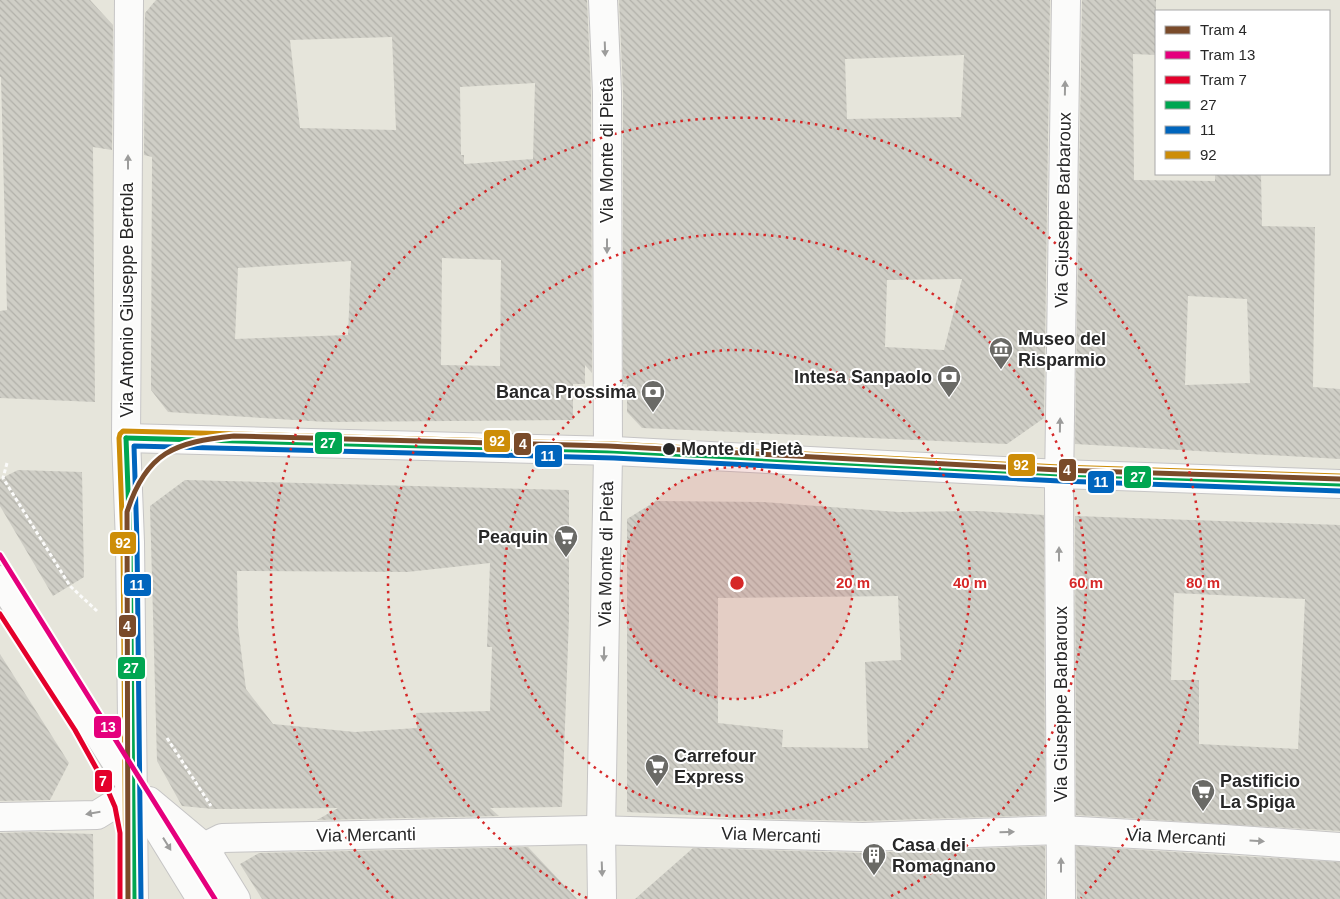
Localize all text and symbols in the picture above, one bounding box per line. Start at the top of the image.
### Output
legend [1155,10,1330,175]
text: Tram 4 [1200,21,1247,38]
one-way arrow [601,41,609,57]
text: Tram 13 [1200,46,1255,63]
text: Tram 7 [1200,71,1247,88]
street label: Via Monte di Pietà [597,76,617,223]
one-way arrow [1061,79,1069,95]
text: 27 [1200,96,1217,113]
street label: Via Giuseppe Barbaroux [1051,112,1075,308]
text: 11 [1200,121,1216,138]
text: 92 [1200,146,1217,163]
one-way arrow [124,154,132,170]
street label: Via Antonio Giuseppe Bertola [117,182,137,417]
one-way arrow [603,238,611,254]
place label: Museo del Risparmio [1018,329,1106,370]
museum icon: Museo del Risparmio [988,336,1014,370]
bank icon: Intesa Sanpaolo [936,364,962,398]
place label: Intesa Sanpaolo [794,367,932,387]
bank icon: Banca Prossima [640,379,666,413]
place label: Banca Prossima [496,382,637,402]
one-way arrow [1056,417,1064,433]
line badge: 92 [483,429,511,453]
line badge: 27 [314,431,343,455]
line badge: 4 [513,432,532,456]
text: 92 [489,433,505,449]
text: 27 [320,435,336,451]
text: 4 [519,436,527,452]
place label: Monte di Pietà [681,439,804,459]
marker: Monte di Pietà [661,441,677,457]
line badge: 11 [534,444,563,468]
text: 11 [541,448,556,464]
line badge: 92 [1007,453,1036,477]
text: 92 [1013,457,1029,473]
line badge: 4 [1058,458,1077,482]
text: 4 [1063,462,1071,478]
line badge: 27 [1123,465,1152,489]
text: 27 [1130,469,1146,485]
line badge: 11 [1087,470,1115,494]
text: 11 [1094,474,1109,490]
street label: Via Monte di Pietà [595,480,617,627]
supermarket icon: Peaquin [553,524,579,558]
place label: Peaquin [478,527,548,547]
line badge: 92 [109,531,137,555]
text: 92 [115,535,131,551]
one-way arrow [1055,546,1063,562]
line badge: 11 [123,573,152,597]
centre of rings [728,574,746,592]
text: 20 m [836,574,870,591]
text: 40 m [953,574,987,591]
text: 60 m [1069,574,1103,591]
text: 80 m [1186,574,1220,591]
text: 11 [130,577,145,593]
street label: Via Giuseppe Barbaroux [1051,606,1071,802]
line badge: 4 [118,614,137,638]
text: 4 [123,618,131,634]
one-way arrow [600,646,608,662]
line badge: 27 [117,656,146,680]
text: 27 [123,660,139,676]
line badge: 13 [93,715,122,739]
text: 13 [100,719,116,735]
place label: Carrefour Express [674,746,756,787]
supermarket icon: Carrefour Express [644,753,670,787]
line badge: 7 [94,769,113,793]
place label: Pastificio La Spiga [1220,771,1300,812]
text: 7 [99,773,107,789]
supermarket icon: Pastificio La Spiga [1190,778,1216,812]
one-way arrow [85,810,101,818]
street label: Via Mercanti [721,823,821,847]
street label: Via Mercanti [316,824,416,846]
street label: Via Mercanti [1126,824,1226,850]
one-way arrow [999,828,1015,836]
place label: Casa dei Romagnano [892,835,996,876]
one-way arrow [162,837,172,850]
one-way arrow [1249,838,1265,846]
building icon: Casa dei Romagnano [861,842,887,876]
one-way arrow [1057,856,1065,872]
one-way arrow [598,861,606,877]

